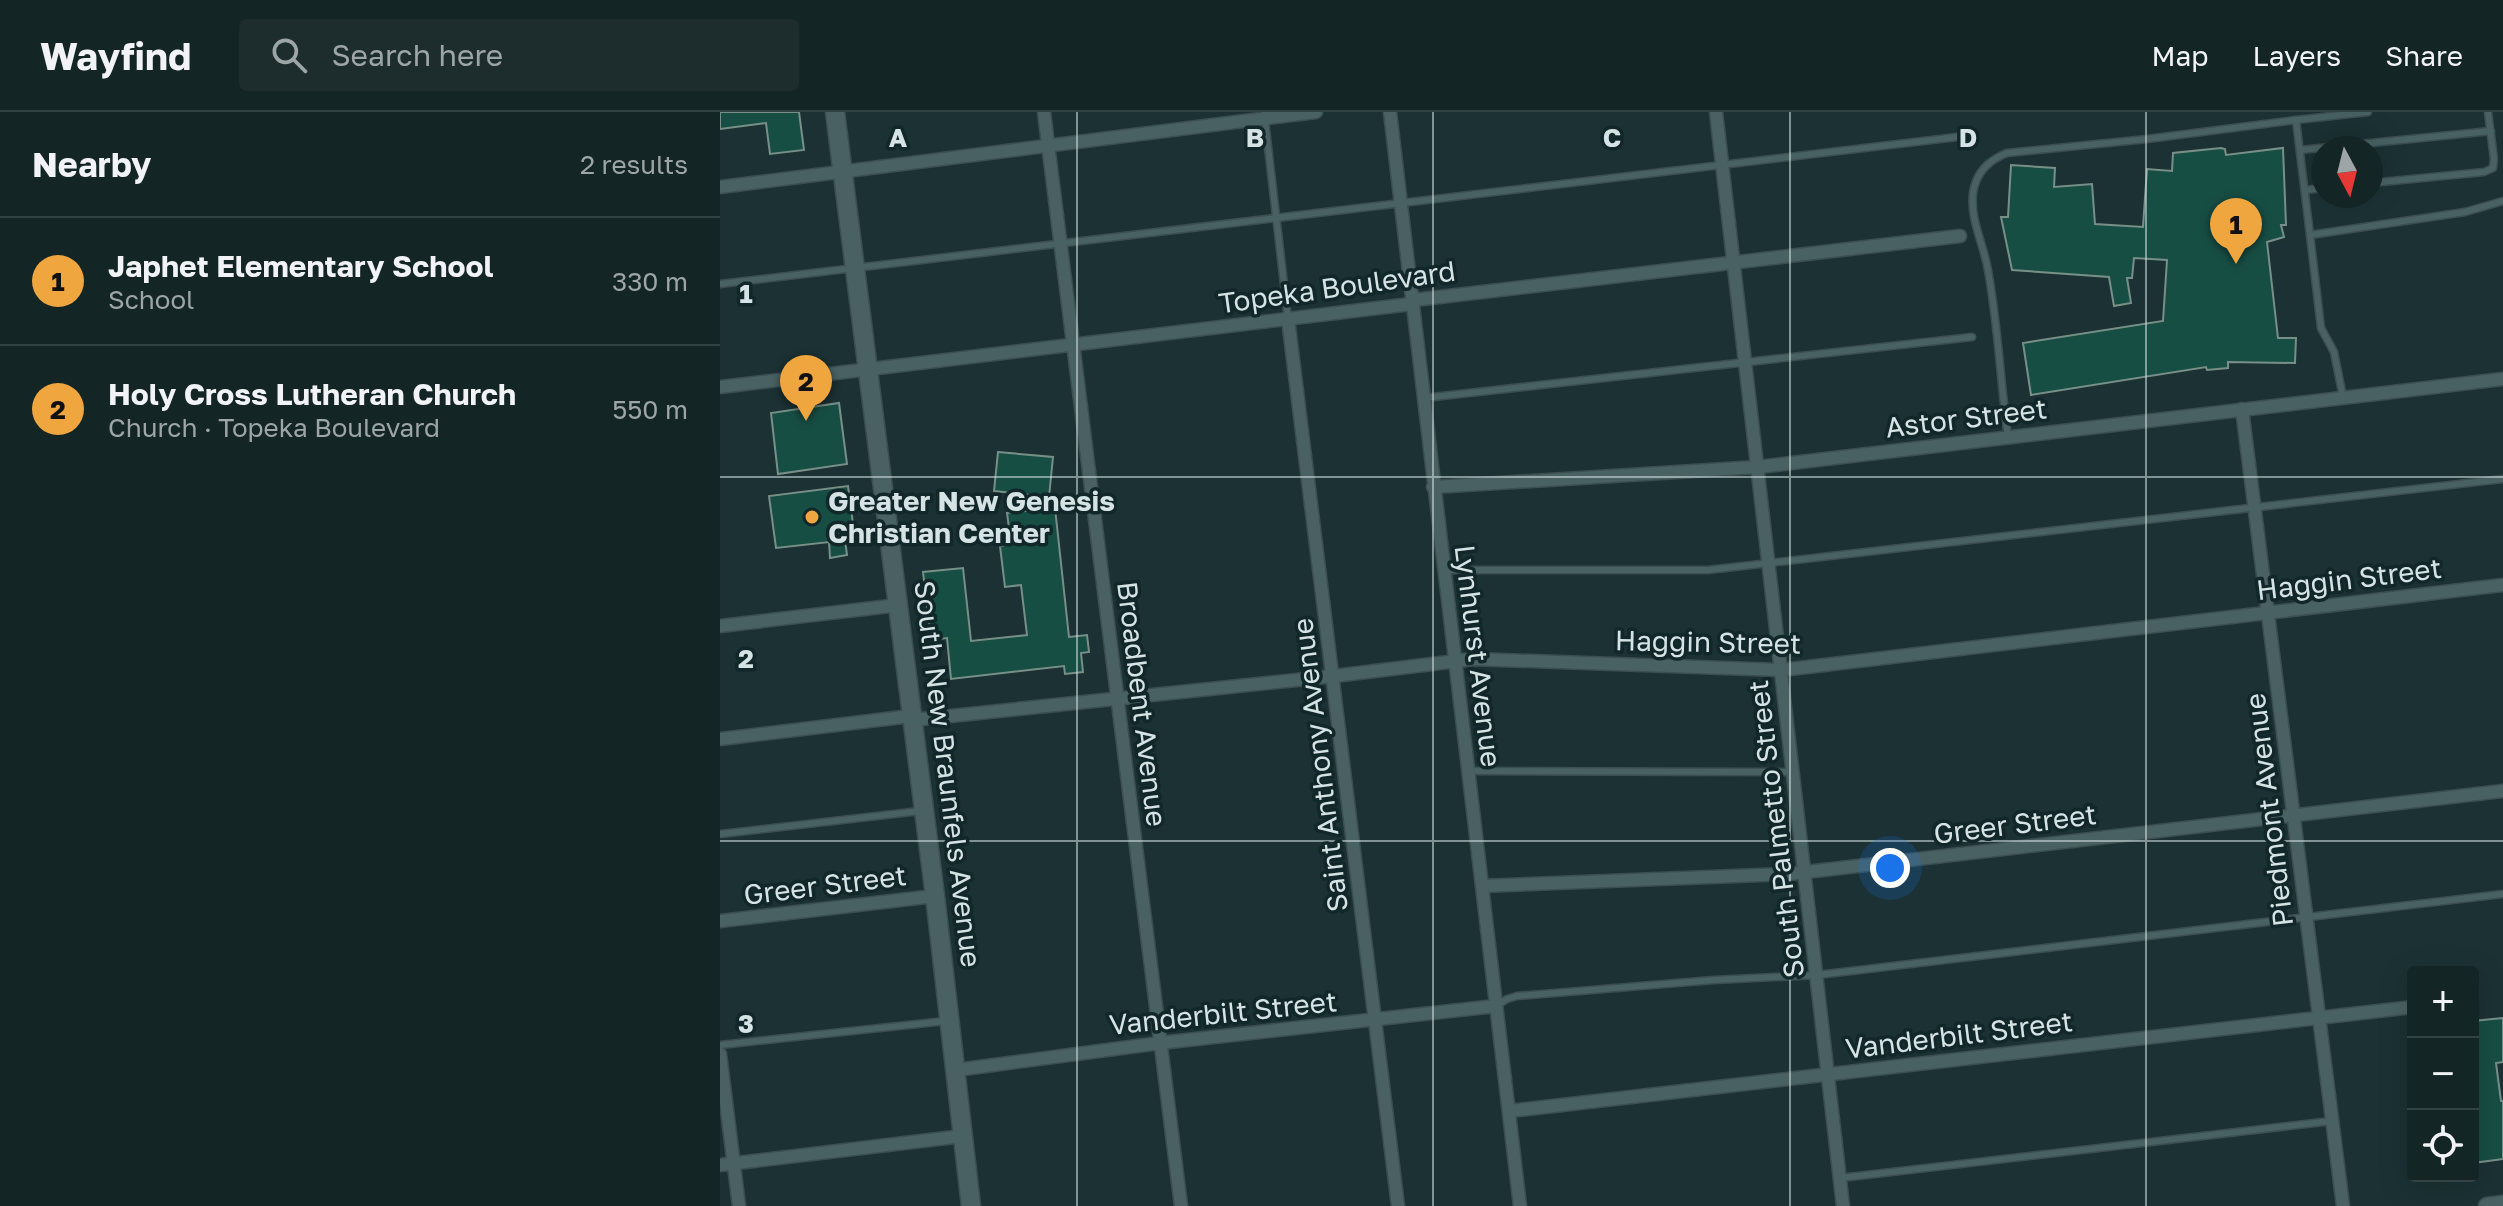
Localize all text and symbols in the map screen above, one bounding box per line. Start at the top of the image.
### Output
search box [239,19,799,91]
text: Wayfind [40,33,191,78]
icon: search [267,33,311,77]
text: Search here [331,37,503,73]
text: Map [2151,39,2209,72]
text: Layers [2253,39,2341,72]
text: Share [2385,39,2463,72]
text: A [889,122,908,153]
text: B [1246,122,1264,153]
text: C [1603,122,1621,153]
text: D [1959,122,1977,153]
north arrow [2311,136,2383,208]
text: Nearby [32,144,152,184]
text: 2 results [580,149,688,180]
pin: 1 [2210,198,2262,264]
text: Japhet Elementary School [108,248,493,284]
street label: Topeka Boulevard [1216,254,1457,319]
text: 1 [51,266,65,297]
text: 330 m [612,266,688,297]
text: 1 [739,278,753,309]
text: School [108,284,194,315]
pin: 2 [780,355,832,421]
text: Holy Cross Lutheran Church [108,376,516,412]
street label: Astor Street [1883,391,2048,444]
text: 2 [50,394,66,425]
text: 550 m [612,394,688,425]
text: Church · Topeka Boulevard [108,412,440,443]
place label: Greater New Genesis Christian Center [828,484,1115,549]
marker: Greater New Genesis Christian Center [803,508,821,526]
street label: Lynhurst Avenue [1448,543,1508,769]
street label: Haggin Street [2255,551,2443,606]
street label: South New Braunfels Avenue [908,579,989,969]
street label: Broadbent Avenue [1111,580,1174,828]
street label: Saint Anthony Avenue [1285,616,1354,914]
street label: Haggin Street [1615,623,1801,660]
text: 2 [738,643,754,674]
street label: South Palmetto Street [1741,678,1810,980]
street label: Piedmont Avenue [2238,691,2299,929]
street label: Greer Street [1932,797,2098,850]
your location [1870,848,1910,888]
street label: Greer Street [742,858,908,911]
map controls [2407,966,2479,1182]
button: + [2407,966,2479,1038]
street label: Vanderbilt Street [1107,984,1338,1041]
street label: Vanderbilt Street [1843,1004,2074,1065]
text: 3 [738,1008,754,1039]
button: − [2407,1038,2479,1110]
button: locate [2407,1110,2479,1182]

